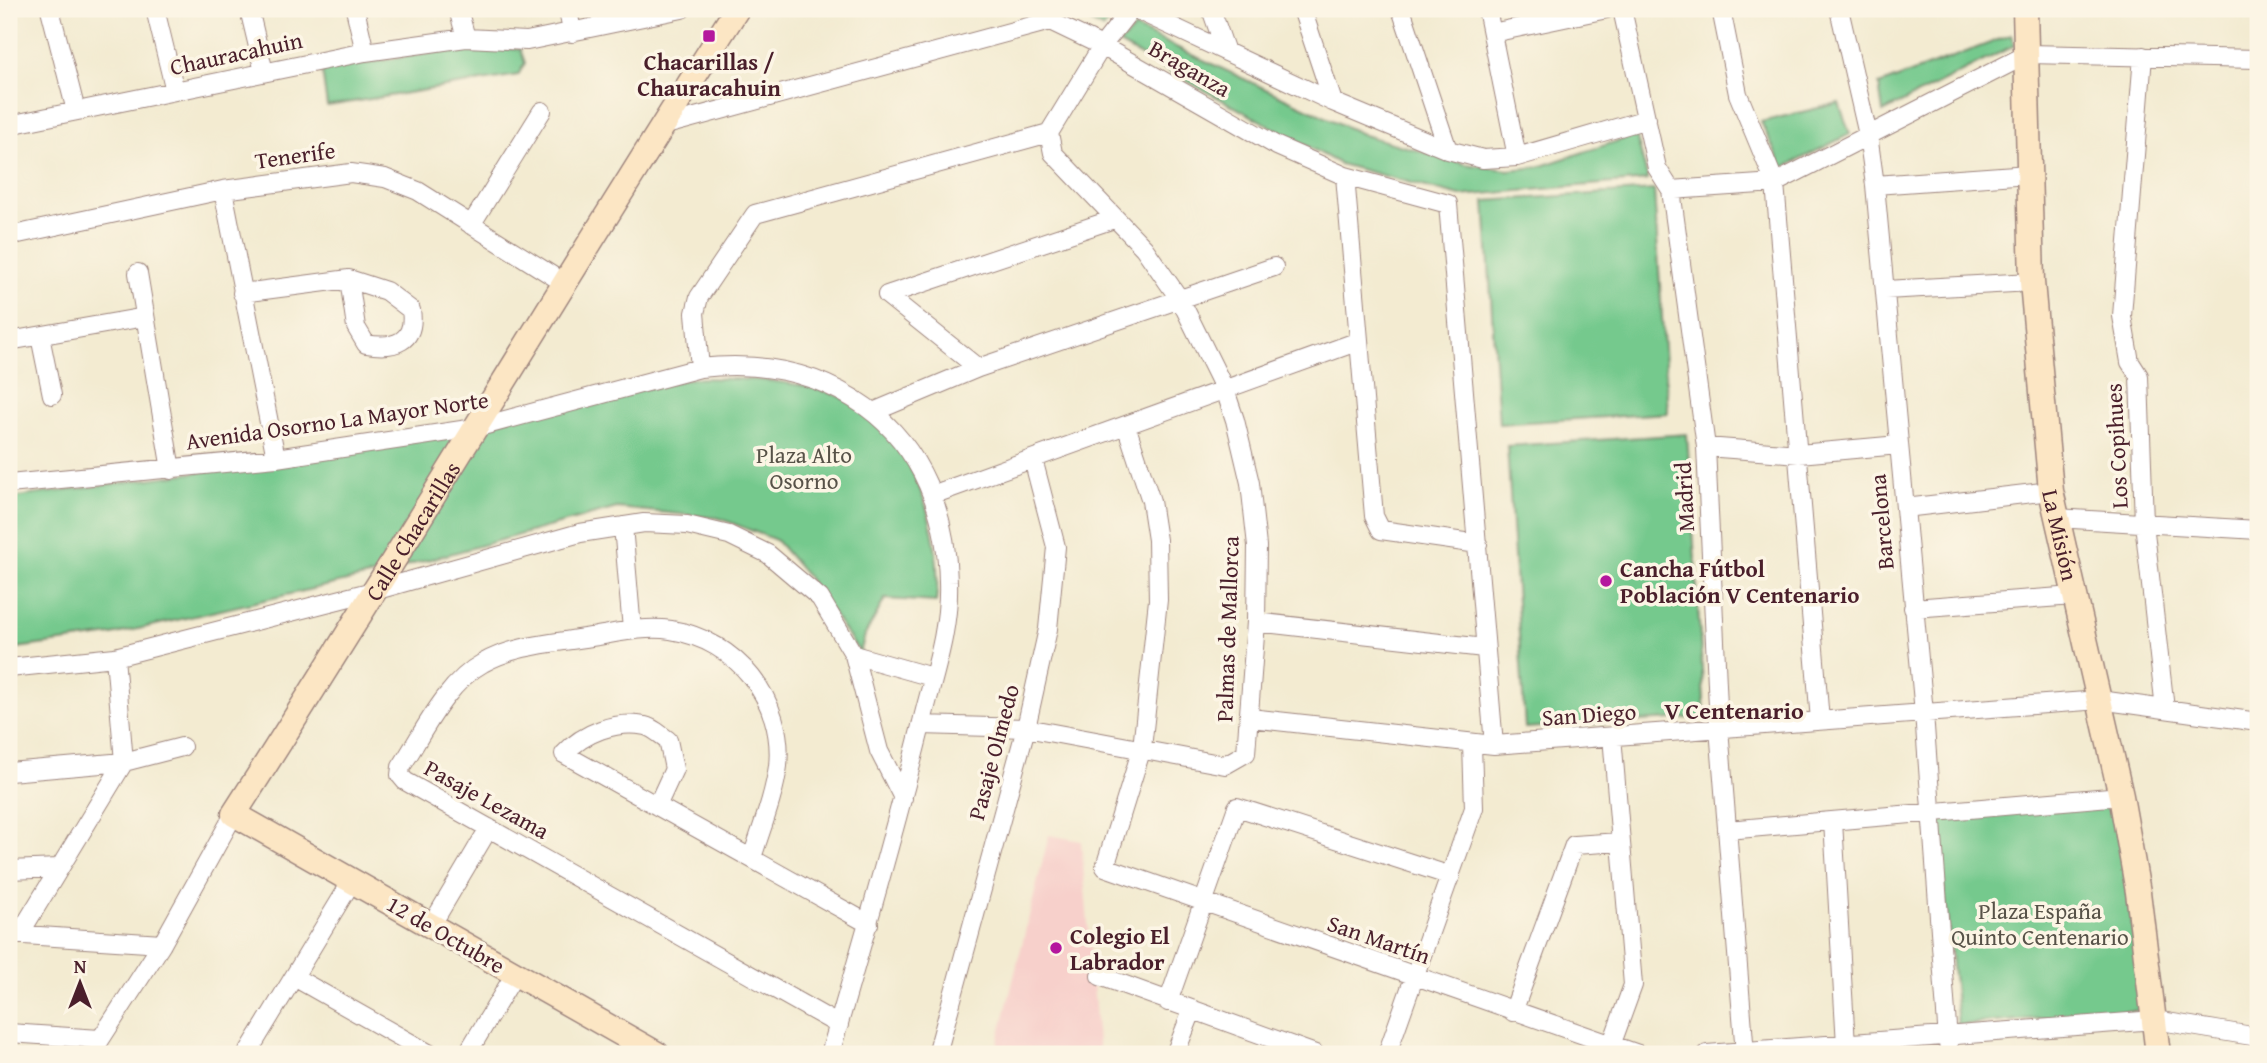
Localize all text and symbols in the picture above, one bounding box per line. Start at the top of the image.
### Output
street label: Chauracahuin [167,23,305,83]
marker: Chacarillas / Chauracahuin [701,28,717,44]
street label: Braganza [1143,31,1237,105]
place label: Chacarillas / Chauracahuin [637,45,781,104]
street label: Tenerife [253,133,337,177]
street label: Avenida Osorno La Mayor Norte [183,382,491,458]
street label: Los Copihues [2096,382,2136,510]
park label: Plaza Alto Osorno [756,438,852,497]
street label: Calle Chacarillas [356,455,468,607]
street label: Madrid [1666,460,1702,533]
street label: Barcelona [1860,473,1902,571]
street label: La Misión [2035,486,2088,584]
street label: Palmas de Mallorca [1207,535,1247,723]
place label: Cancha Fútbol Población V Centenario [1620,552,1859,611]
marker: Cancha Fútbol Población V Centenario [1598,573,1614,589]
street label: Pasaje Olmedo [959,680,1027,824]
district label: V Centenario [1664,693,1804,728]
street label: San Diego [1541,694,1637,734]
street label: Pasaje Lezama [419,751,555,847]
street label: 12 de Octubre [381,887,511,981]
park label: Plaza España Quinto Centenario [1951,894,2129,953]
street label: San Martín [1323,906,1435,972]
place label: Colegio El Labrador [1070,919,1170,978]
marker: Colegio El Labrador [1048,940,1064,956]
north arrow [46,948,116,1018]
text: N [74,952,87,980]

